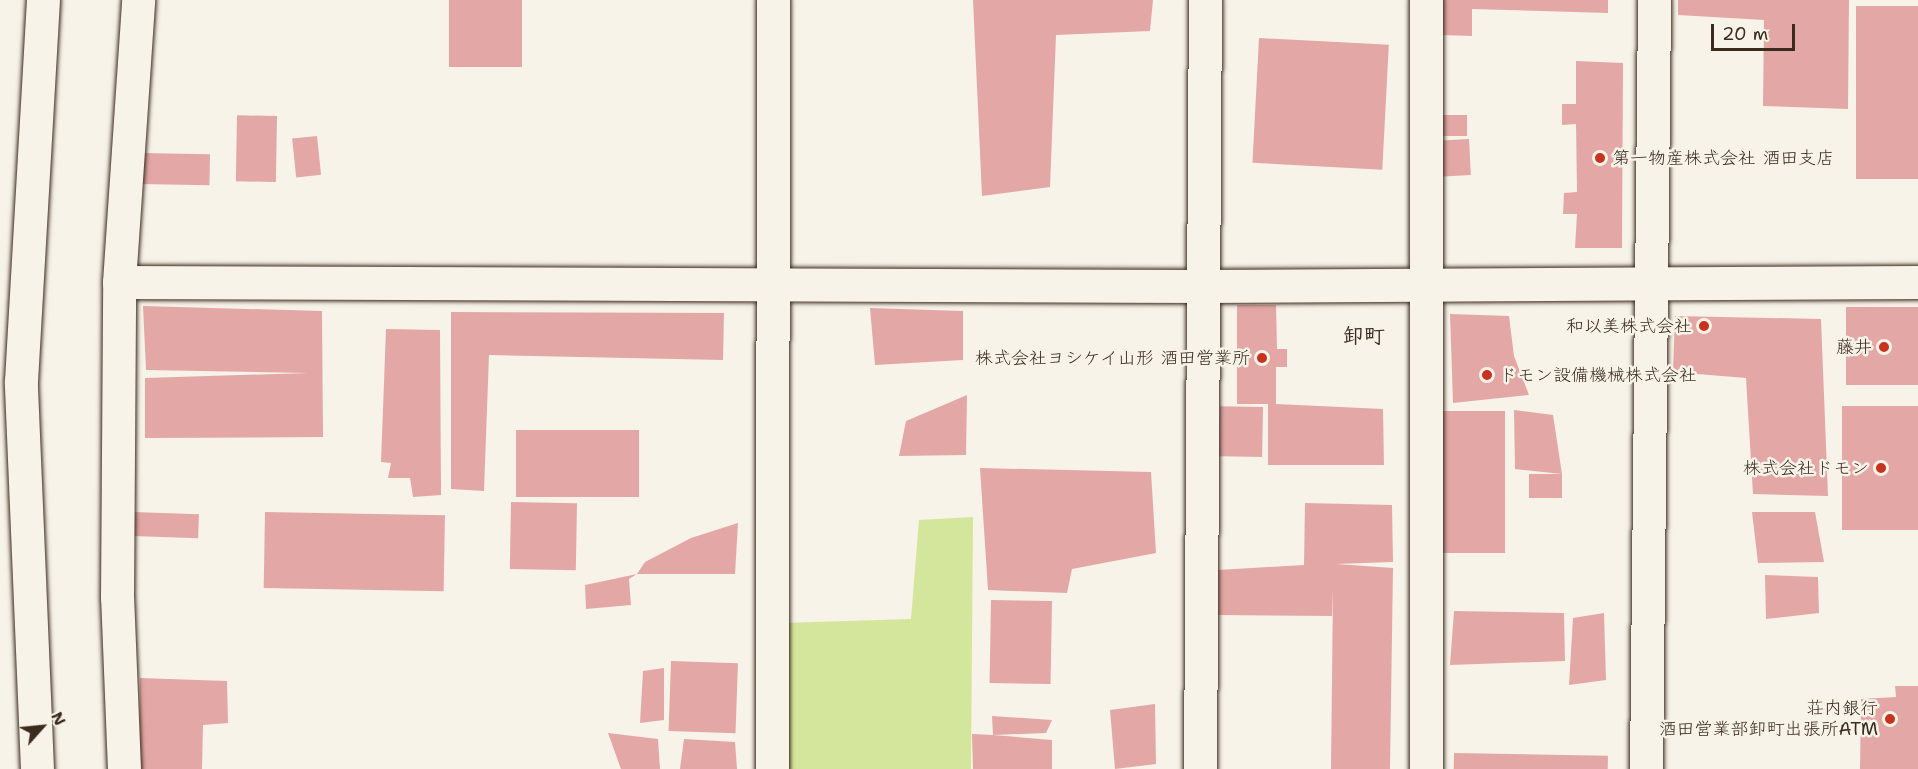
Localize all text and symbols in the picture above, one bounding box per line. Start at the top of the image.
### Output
scale bar [1714,12,1798,50]
text: 20 m [1722,22,1768,46]
place label: 第一物産株式会社 酒田支店 [1612,147,1834,169]
marker: 第一物産株式会社 酒田支店 [1593,151,1607,165]
place label: 和以美株式会社 [1566,315,1692,337]
marker: 和以美株式会社 [1697,319,1711,333]
district label: 卸町 [1343,323,1385,349]
place label: 藤井 [1836,336,1872,358]
marker: 藤井 [1877,340,1891,354]
place label: 株式会社ヨシケイ山形 酒田営業所 [974,347,1250,369]
marker: 株式会社ヨシケイ山形 酒田営業所 [1255,351,1269,365]
place label: ドモン設備機械株式会社 [1499,364,1697,386]
marker: ドモン設備機械株式会社 [1480,368,1494,382]
place label: 株式会社ドモン [1743,457,1869,479]
marker: 株式会社ドモン [1874,461,1888,475]
north arrow [12,697,72,757]
place label: 荘内銀行 酒田営業部卸町出張所ATM [1659,698,1878,740]
text: N [46,708,71,729]
marker: 荘内銀行 酒田営業部卸町出張所ATM [1883,712,1897,726]

